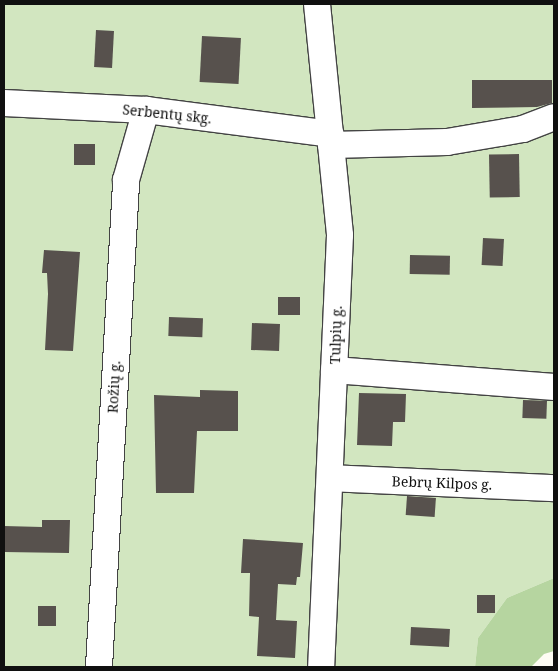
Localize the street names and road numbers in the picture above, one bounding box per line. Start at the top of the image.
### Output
street label: Serbentų skg. [122,101,212,127]
street label: Tulpių g. [327,305,345,365]
street label: Rožių g. [104,360,124,414]
street label: Bebrų Kilpos g. [391,473,493,493]

